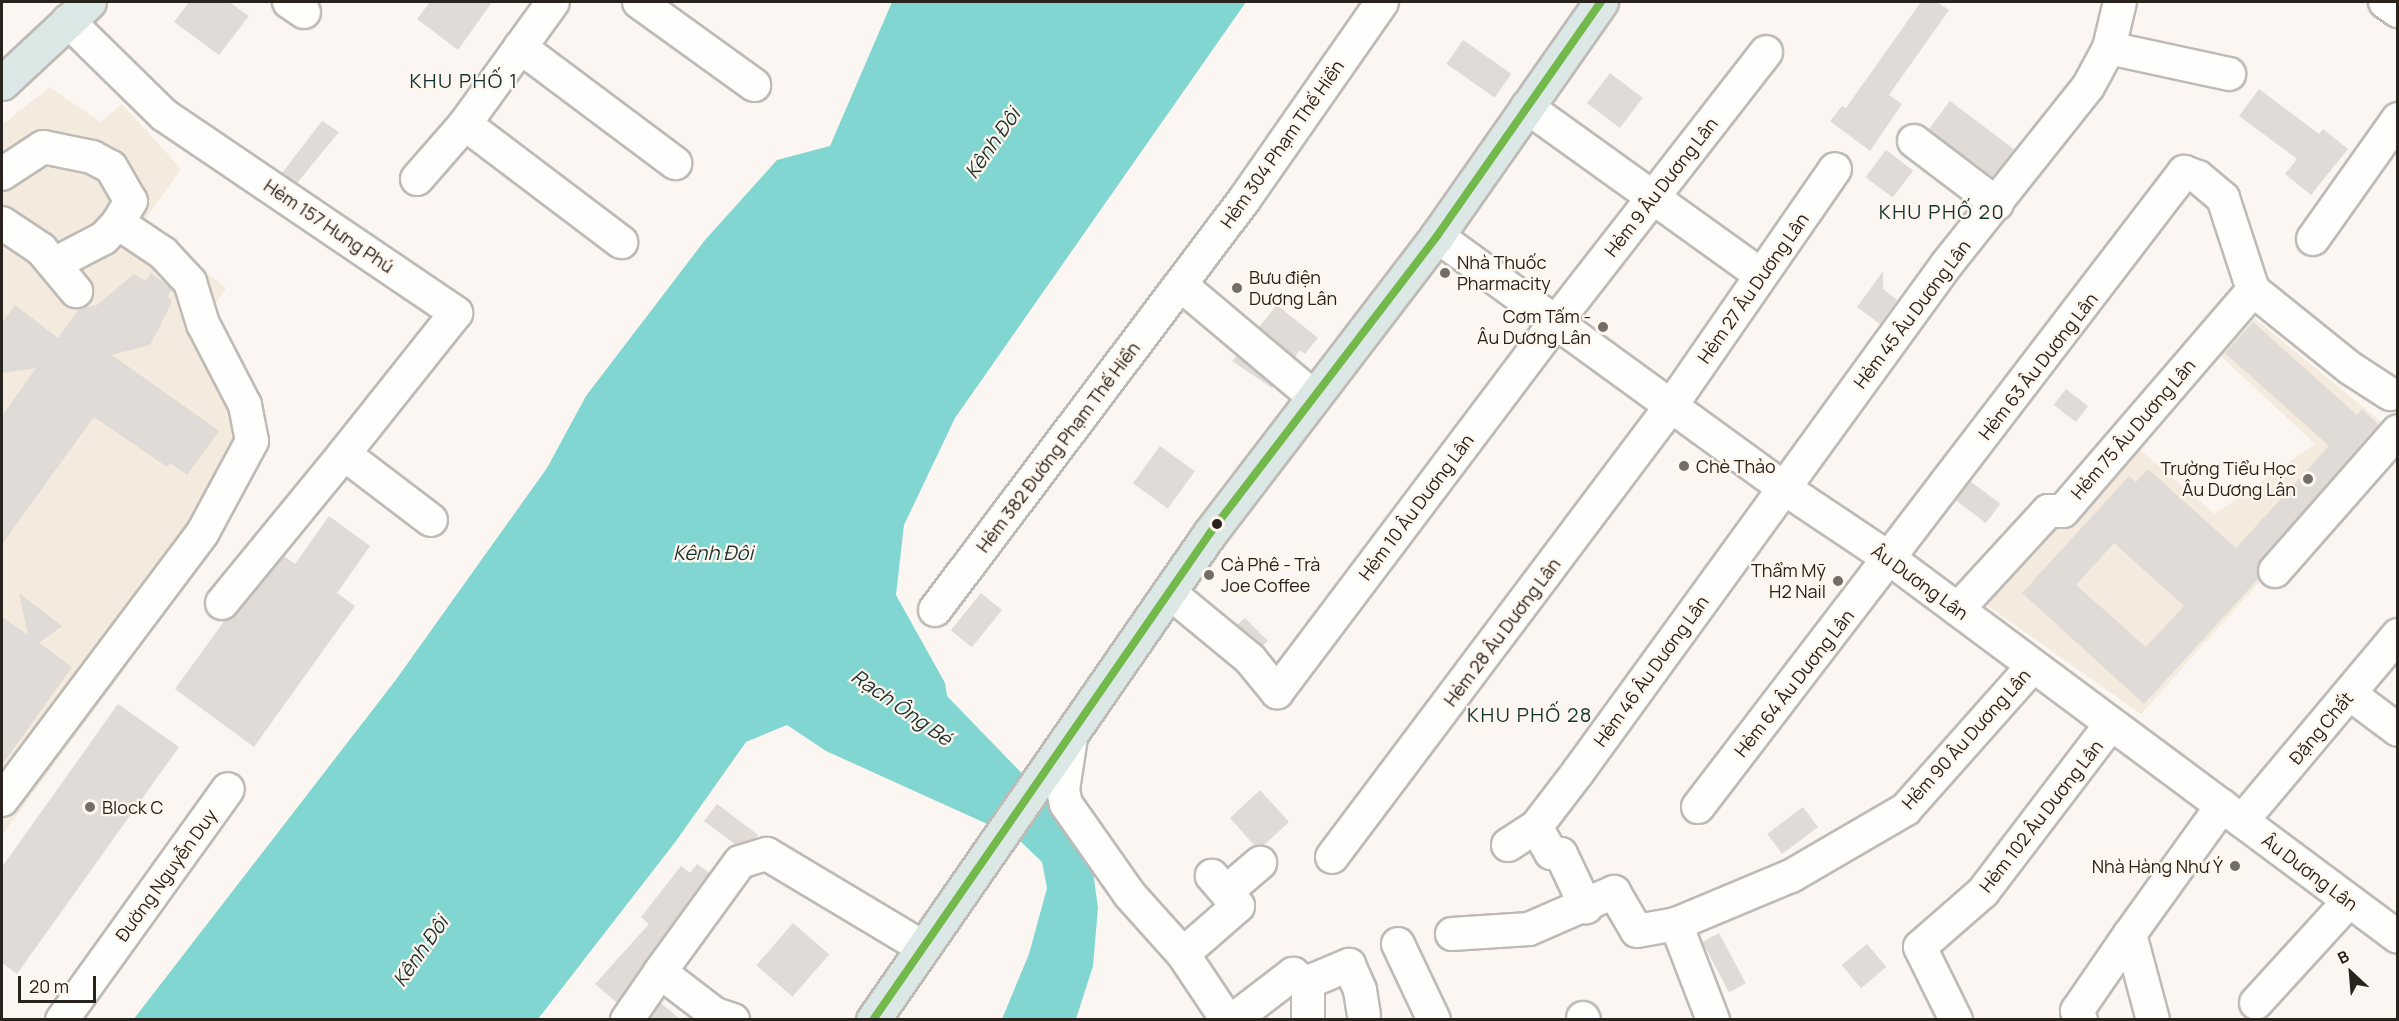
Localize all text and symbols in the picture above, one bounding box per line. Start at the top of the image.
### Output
street label: Hẻm 304 Phạm Thế Hiển [1216,56,1348,232]
district label: KHU PHỐ 1 [409,68,519,92]
water label: Kênh Đôi [959,103,1025,183]
street label: Hẻm 9 Âu Dương Lân [1600,113,1722,261]
street label: Hẻm 157 Hưng Phú [260,175,398,277]
district label: KHU PHỐ 20 [1879,199,2005,223]
street label: Hẻm 27 Âu Dương Lân [1693,209,1813,367]
street label: Hẻm 45 Âu Dương Lân [1849,236,1975,392]
place label: Nhà Thuốc Pharmacity [1457,252,1551,294]
marker: Nhà Thuốc Pharmacity [1438,266,1452,280]
place label: Bưu điện Dương Lân [1249,267,1337,310]
marker: Bưu điện Dương Lân [1230,281,1244,295]
street label: Hẻm 63 Âu Dương Lân [1974,288,2102,444]
place label: Cơm Tấm - Âu Dương Lân [1477,306,1591,348]
marker: Cơm Tấm - Âu Dương Lân [1596,320,1610,334]
street label: Hẻm 382 Đường Phạm Thế Hiển [972,337,1144,557]
street label: Hẻm 75 Âu Dương Lân [2066,354,2200,504]
street label: Hẻm 10 Âu Dương Lân [1354,430,1478,584]
place label: Chè Thảo [1696,455,1776,477]
place label: Trường Tiểu Học Âu Dương Lân [2160,458,2296,500]
marker: Chè Thảo [1677,459,1691,473]
marker: Trường Tiểu Học Âu Dương Lân [2301,472,2315,486]
unlabelled marker [1211,518,1223,530]
water label: Kênh Đôi [673,540,753,564]
street label: Âu Dương Lân [1868,540,1972,624]
place label: Cà Phê - Trà Joe Coffee [1221,554,1320,596]
street label: Hẻm 28 Âu Dương Lân [1439,554,1565,710]
place label: Thẩm Mỹ H2 Nail [1751,560,1826,602]
marker: Cà Phê - Trà Joe Coffee [1202,568,1216,582]
marker: Thẩm Mỹ H2 Nail [1831,574,1845,588]
street label: Hẻm 46 Âu Dương Lân [1589,591,1713,751]
street label: Hẻm 64 Âu Dương Lân [1730,605,1858,761]
water label: Rạch Ông Bé [847,664,957,750]
street label: Hẻm 90 Âu Dương Lân [1897,664,2035,814]
street label: Đặng Chất [2285,687,2357,769]
district label: KHU PHỐ 28 [1467,702,1593,726]
street label: Hẻm 102 Âu Dương Lân [1975,735,2107,897]
place label: Block C [102,796,163,818]
marker: Block C [83,800,97,814]
street label: Đường Nguyễn Duy [111,805,221,945]
street label: Âu Dương Lân [2258,829,2362,915]
place label: Nhà Hàng Như Ý [2092,855,2223,877]
marker: Nhà Hàng Như Ý [2228,859,2242,873]
water label: Kênh Đôi [387,911,453,991]
north arrow [2321,943,2381,1003]
text: B [2334,945,2352,969]
scale bar [21,964,99,1002]
text: 20 m [29,974,69,998]

